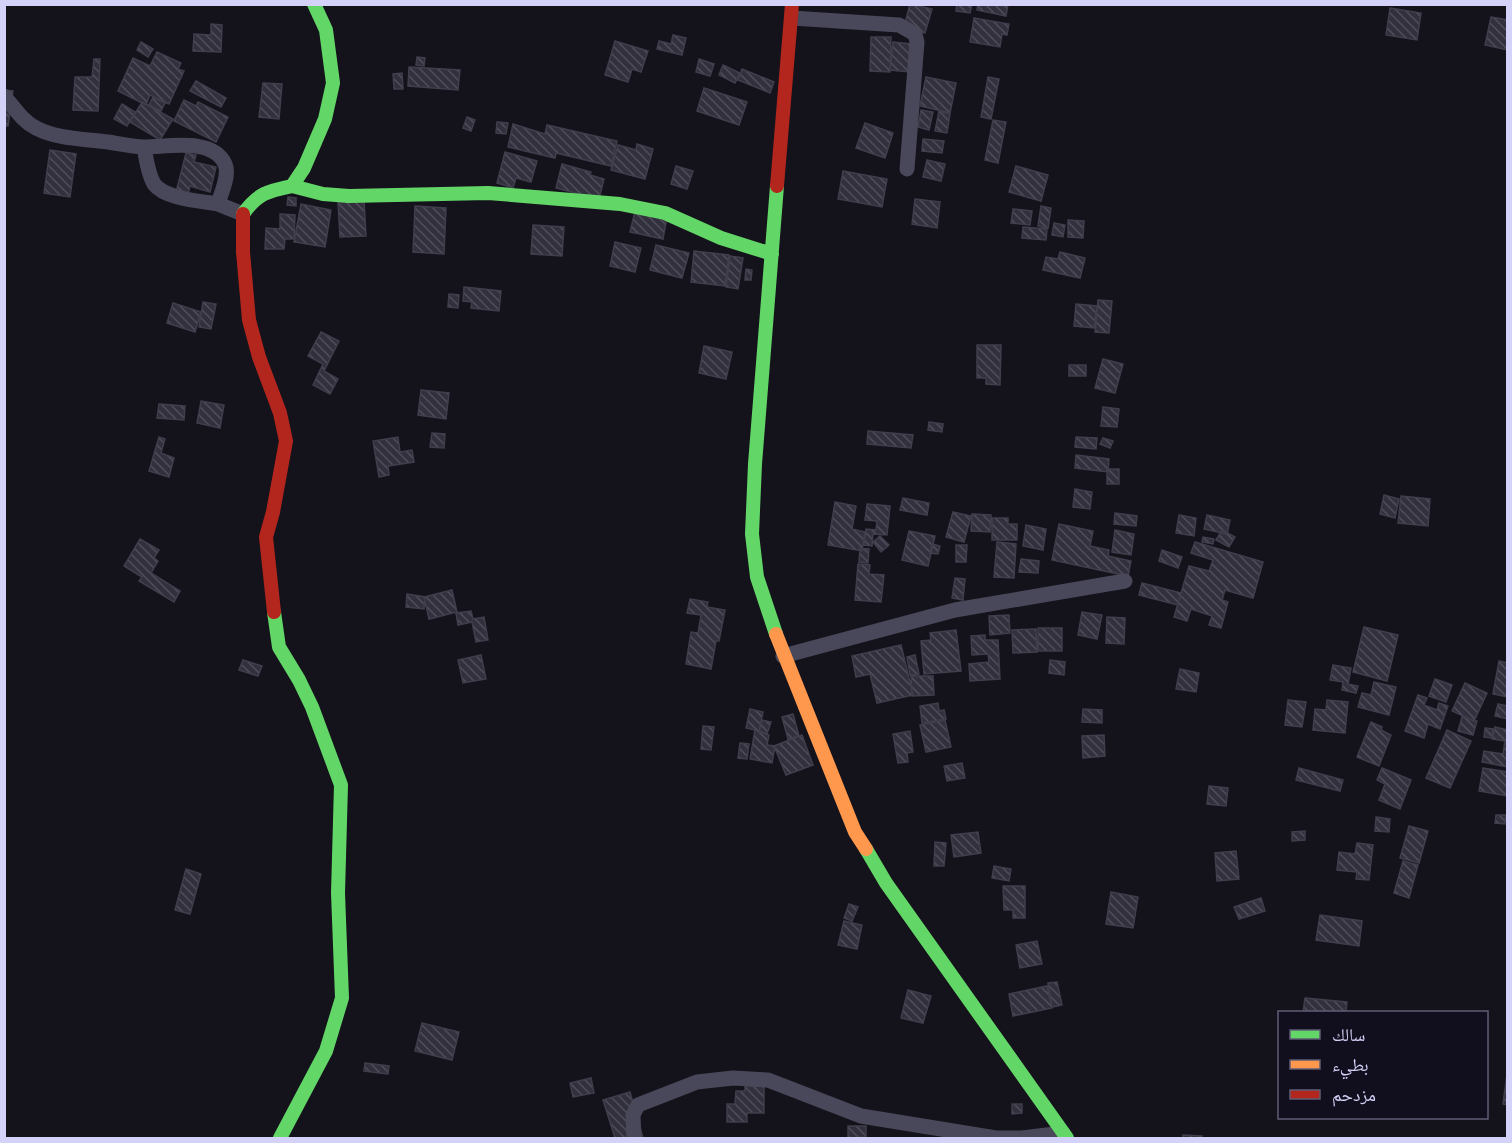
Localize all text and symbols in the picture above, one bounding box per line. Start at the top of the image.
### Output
legend [1278,1011,1488,1119]
text: سالك [1332,1023,1365,1047]
text: بطيء [1332,1053,1369,1080]
text: مزدحم [1332,1083,1376,1107]

